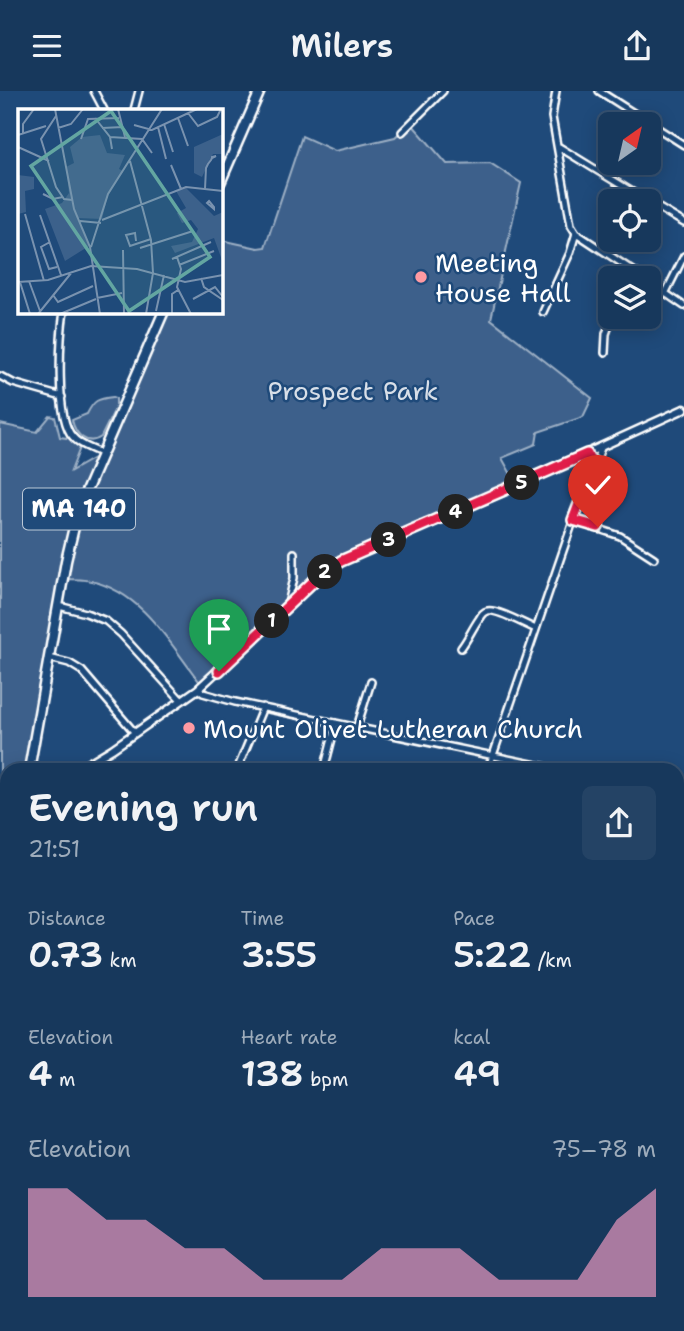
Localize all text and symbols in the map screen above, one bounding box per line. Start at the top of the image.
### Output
text: Milers [291,24,393,67]
icon: menu [28,27,66,65]
icon: share [618,27,656,65]
inset map [18,109,222,313]
north arrow [598,112,662,175]
map controls [598,112,661,329]
button: locate [598,189,661,252]
place label: Meeting House Hall [435,245,571,310]
button: layers [598,266,661,329]
marker: Meeting House Hall [413,269,429,285]
park label: Prospect Park [267,373,439,408]
pin [568,455,628,527]
pin: 5 [504,465,540,501]
icon: check [579,466,617,504]
text: 5 [516,470,527,495]
road number: MA 140 [23,489,135,529]
pin: 4 [438,495,474,529]
text: 4 [449,499,462,524]
pin: 3 [372,523,406,557]
text: 3 [382,527,395,552]
pin: 2 [308,554,342,589]
text: 2 [318,559,331,584]
pin [189,599,249,671]
pin: 1 [254,603,290,639]
text: 1 [267,608,276,633]
icon: arrive [200,610,238,648]
place label: Mount Olivet Lutheran Church [203,711,583,746]
marker: Mount Olivet Lutheran Church [181,720,197,736]
text: Evening run [28,782,258,833]
button: share [582,786,656,860]
text: 21:51 [28,834,80,864]
text: Distance [28,906,106,931]
text: Time [241,906,284,931]
text: Pace [453,906,495,931]
text: 0.73 [28,931,103,978]
text: 3:55 [241,931,317,978]
text: 5:22 [453,931,532,978]
text: km [103,948,137,973]
text: /km [532,948,572,973]
text: Elevation [28,1025,113,1050]
text: Heart rate [241,1025,337,1050]
text: kcal [453,1025,490,1050]
text: 4 [28,1050,53,1097]
text: 138 [241,1050,304,1097]
text: 49 [453,1050,501,1097]
text: m [53,1067,75,1092]
text: bpm [304,1067,348,1092]
text: Elevation [28,1134,131,1164]
text: 75–78 m [552,1134,656,1164]

